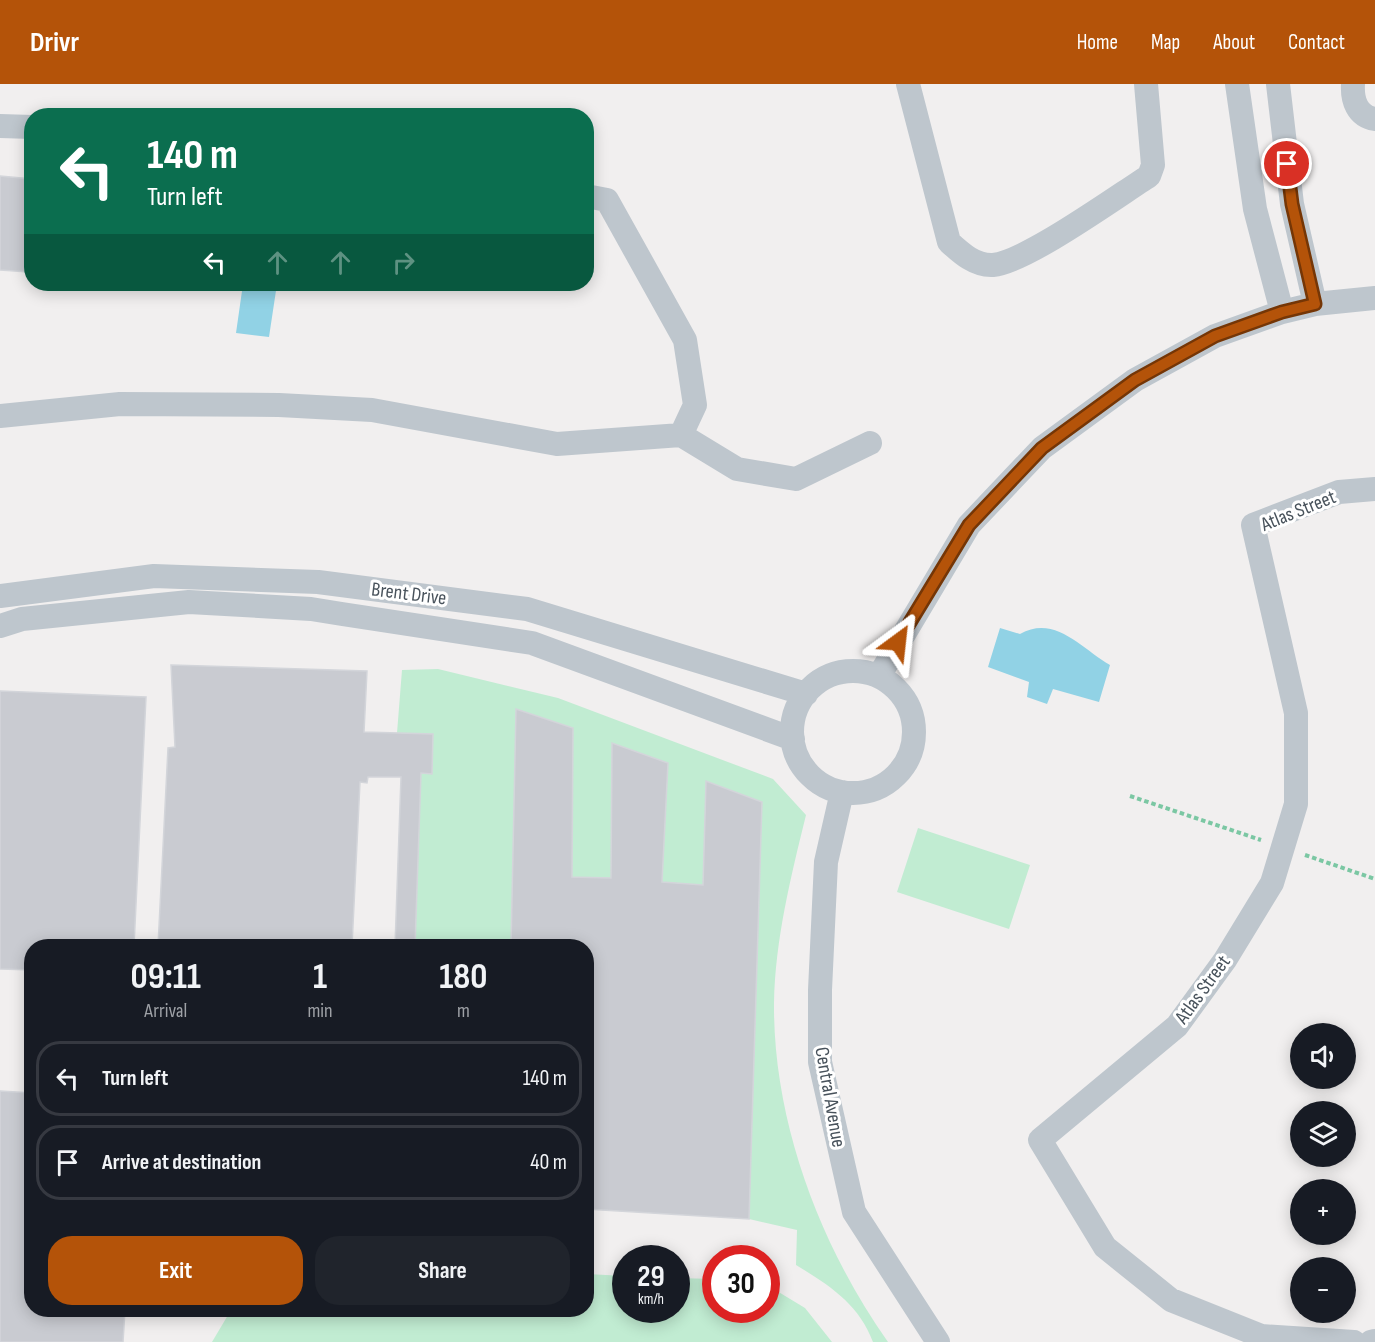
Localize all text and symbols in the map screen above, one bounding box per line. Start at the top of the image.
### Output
text: Drivr [30,26,79,59]
text: Home [1077,30,1118,55]
text: Map [1151,30,1180,55]
text: About [1213,30,1255,55]
text: Contact [1288,30,1345,55]
text: 140 m [147,130,238,181]
icon: left [48,132,126,210]
pin [1261,138,1312,189]
icon: arrive [1270,147,1303,180]
text: Turn left [147,181,223,213]
icon: left [198,246,231,279]
icon: ahead [261,246,294,279]
icon: ahead [324,246,357,279]
icon: right [387,246,420,279]
street label: Atlas Street [1256,485,1339,537]
street label: Brent Drive [370,577,448,610]
position arrow [866,610,930,674]
street label: Atlas Street [1169,951,1236,1029]
text: 09:11 [131,956,201,999]
text: 1 [313,956,327,999]
text: 180 [439,956,487,999]
text: Arrival [144,999,187,1023]
text: min [308,999,333,1023]
text: m [457,999,470,1023]
map controls [1290,1023,1356,1323]
button: sound [1290,1023,1356,1089]
street label: Central Avenue [809,1045,851,1149]
icon: left [51,1062,84,1095]
text: Turn left [102,1065,168,1092]
text: 140 m [523,1065,567,1092]
button: layers [1290,1101,1356,1167]
icon: arrive [51,1146,84,1179]
text: Arrive at destination [102,1149,261,1176]
text: 40 m [530,1149,567,1176]
button: + [1290,1179,1356,1245]
button: Exit [48,1236,303,1305]
button: Share [315,1236,570,1305]
speed limit sign: 30 [702,1245,780,1323]
button: − [1290,1257,1356,1323]
text: 29 [637,1259,665,1295]
text: km/h [638,1290,664,1309]

